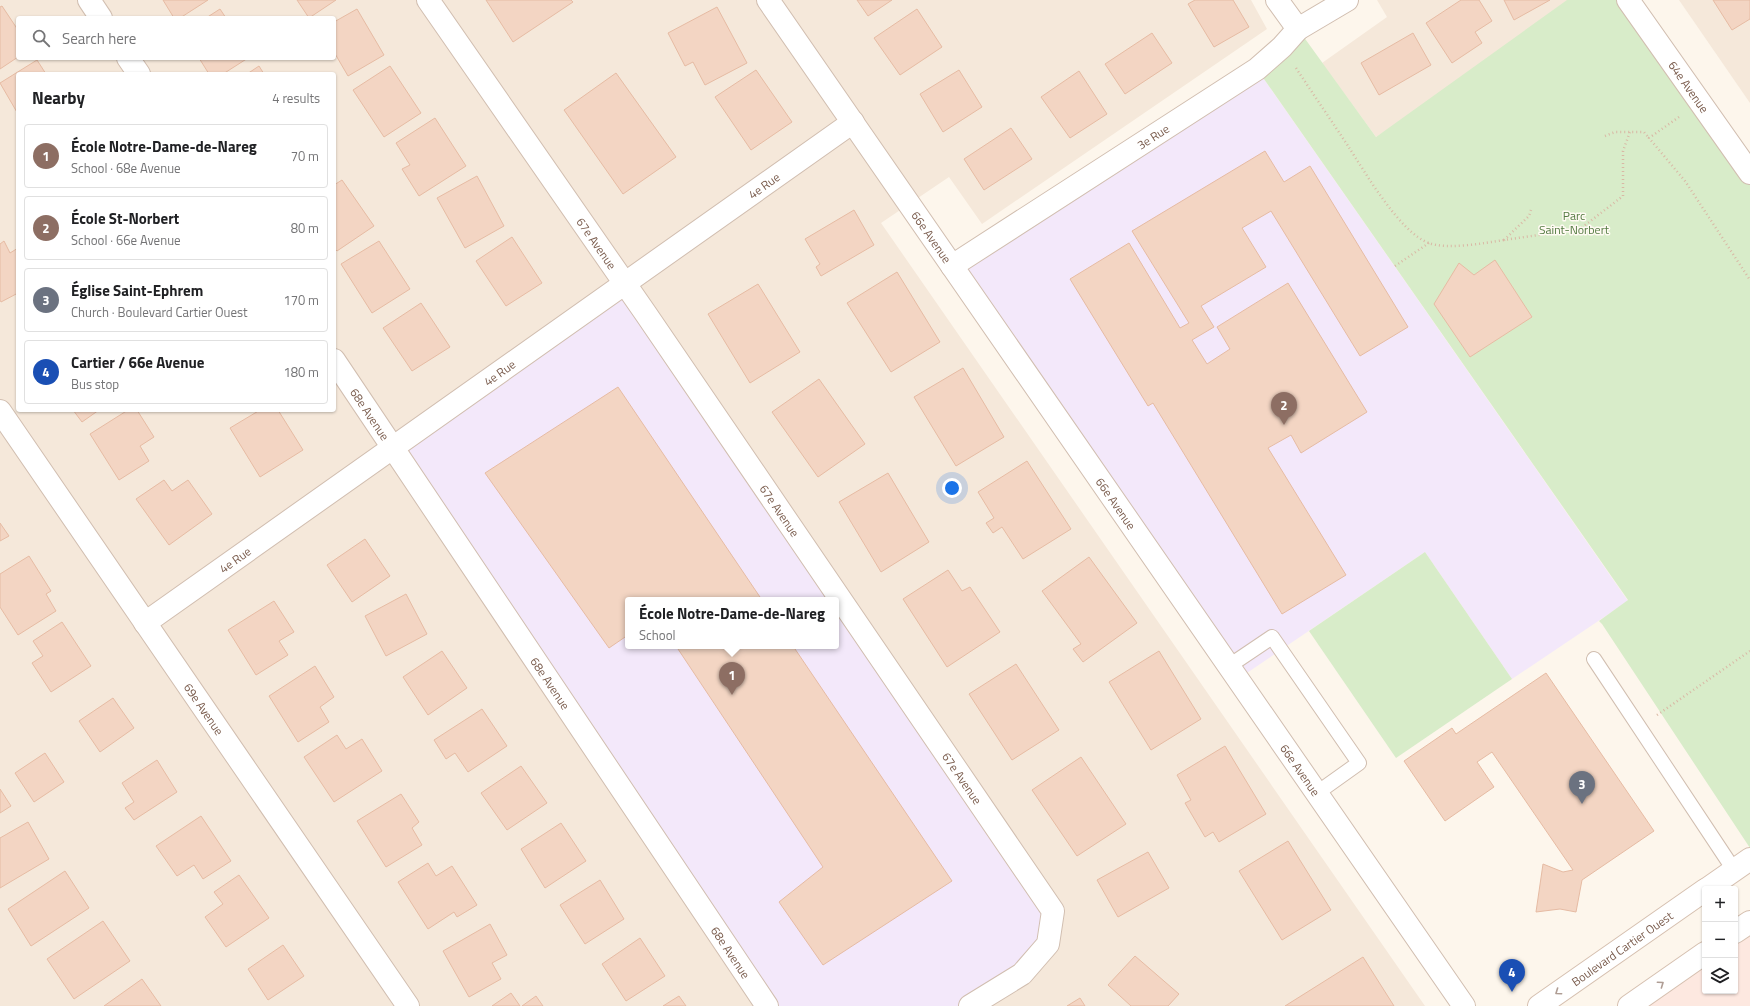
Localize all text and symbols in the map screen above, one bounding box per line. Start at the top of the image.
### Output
search box [16,16,336,60]
icon: search [30,27,52,49]
text: Search here [62,27,136,50]
street label: 64e Avenue [1664,57,1714,117]
text: Nearby [32,85,85,111]
text: 4 results [272,88,320,108]
street label: 3e Rue [1133,119,1173,154]
text: École Notre-Dame-de-Nareg [71,135,257,158]
text: 1 [42,146,50,166]
text: 70 m [291,146,319,166]
text: School · 68e Avenue [71,158,181,178]
street label: 4e Rue [744,167,784,203]
park label: Parc Saint-Norbert [1539,206,1610,239]
text: École St-Norbert [71,207,179,230]
street label: 66e Avenue [907,207,957,267]
street label: 67e Avenue [572,213,622,273]
text: 2 [42,218,50,238]
text: 80 m [291,218,319,238]
text: School · 66e Avenue [71,230,181,250]
text: Église Saint-Ephrem [71,279,203,302]
text: 3 [42,290,50,310]
text: 170 m [283,290,319,310]
text: Church · Boulevard Cartier Ouest [71,302,248,322]
text: Cartier / 66e Avenue [71,351,204,374]
street label: 4e Rue [479,354,519,390]
text: 4 [42,362,50,382]
text: 180 m [283,362,319,382]
text: Bus stop [71,374,119,394]
street label: 68e Avenue [346,384,395,444]
pin: 2 [1271,392,1297,425]
street label: 66e Avenue [1091,473,1141,533]
your location [942,478,962,498]
street label: 67e Avenue [755,480,805,540]
street label: 4e Rue [215,542,255,577]
popup [625,597,839,649]
text: École Notre-Dame-de-Nareg [639,602,825,625]
text: School [639,625,676,645]
street label: 68e Avenue [526,653,575,713]
pin: 1 [719,662,745,695]
street label: 69e Avenue [179,679,229,739]
street label: 66e Avenue [1276,740,1325,800]
street label: 67e Avenue [938,748,987,808]
pin: 3 [1569,771,1595,804]
map controls [1702,886,1738,994]
button: + [1702,886,1738,922]
street label: Boulevard Cartier Ouest [1567,905,1677,990]
street label: 68e Avenue [706,922,756,982]
button: − [1702,922,1738,958]
button: layers [1702,958,1738,994]
pin: 4 [1499,959,1525,992]
one-way arrow [1656,982,1663,989]
one-way arrow [1555,987,1562,995]

